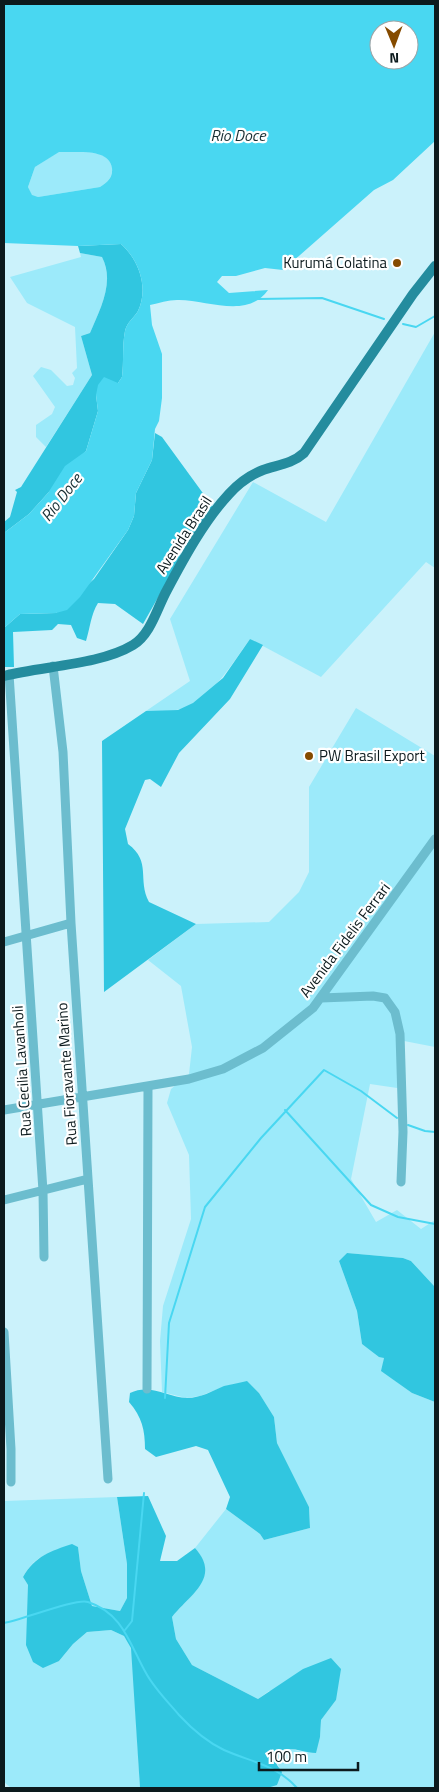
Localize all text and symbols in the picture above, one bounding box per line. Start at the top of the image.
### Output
north arrow [369,20,419,70]
text: N [389,48,399,69]
water label: Rio Doce [210,123,267,147]
place label: Kurumá Colatina [283,251,387,274]
marker: Kurumá Colatina [391,257,403,269]
water label: Rio Doce [35,467,88,526]
street label: Avenida Brasil [150,491,217,578]
place label: PW Brasil Export [319,744,426,767]
marker: PW Brasil Export [303,750,315,762]
street label: Avenida Fidelis Ferrari [294,877,396,1002]
street label: Rua Fioravante Marino [50,1002,83,1146]
street label: Rua Cecilia Lavanholi [5,1005,38,1137]
scale bar [259,1740,358,1772]
text: 100 m [266,1745,307,1768]

